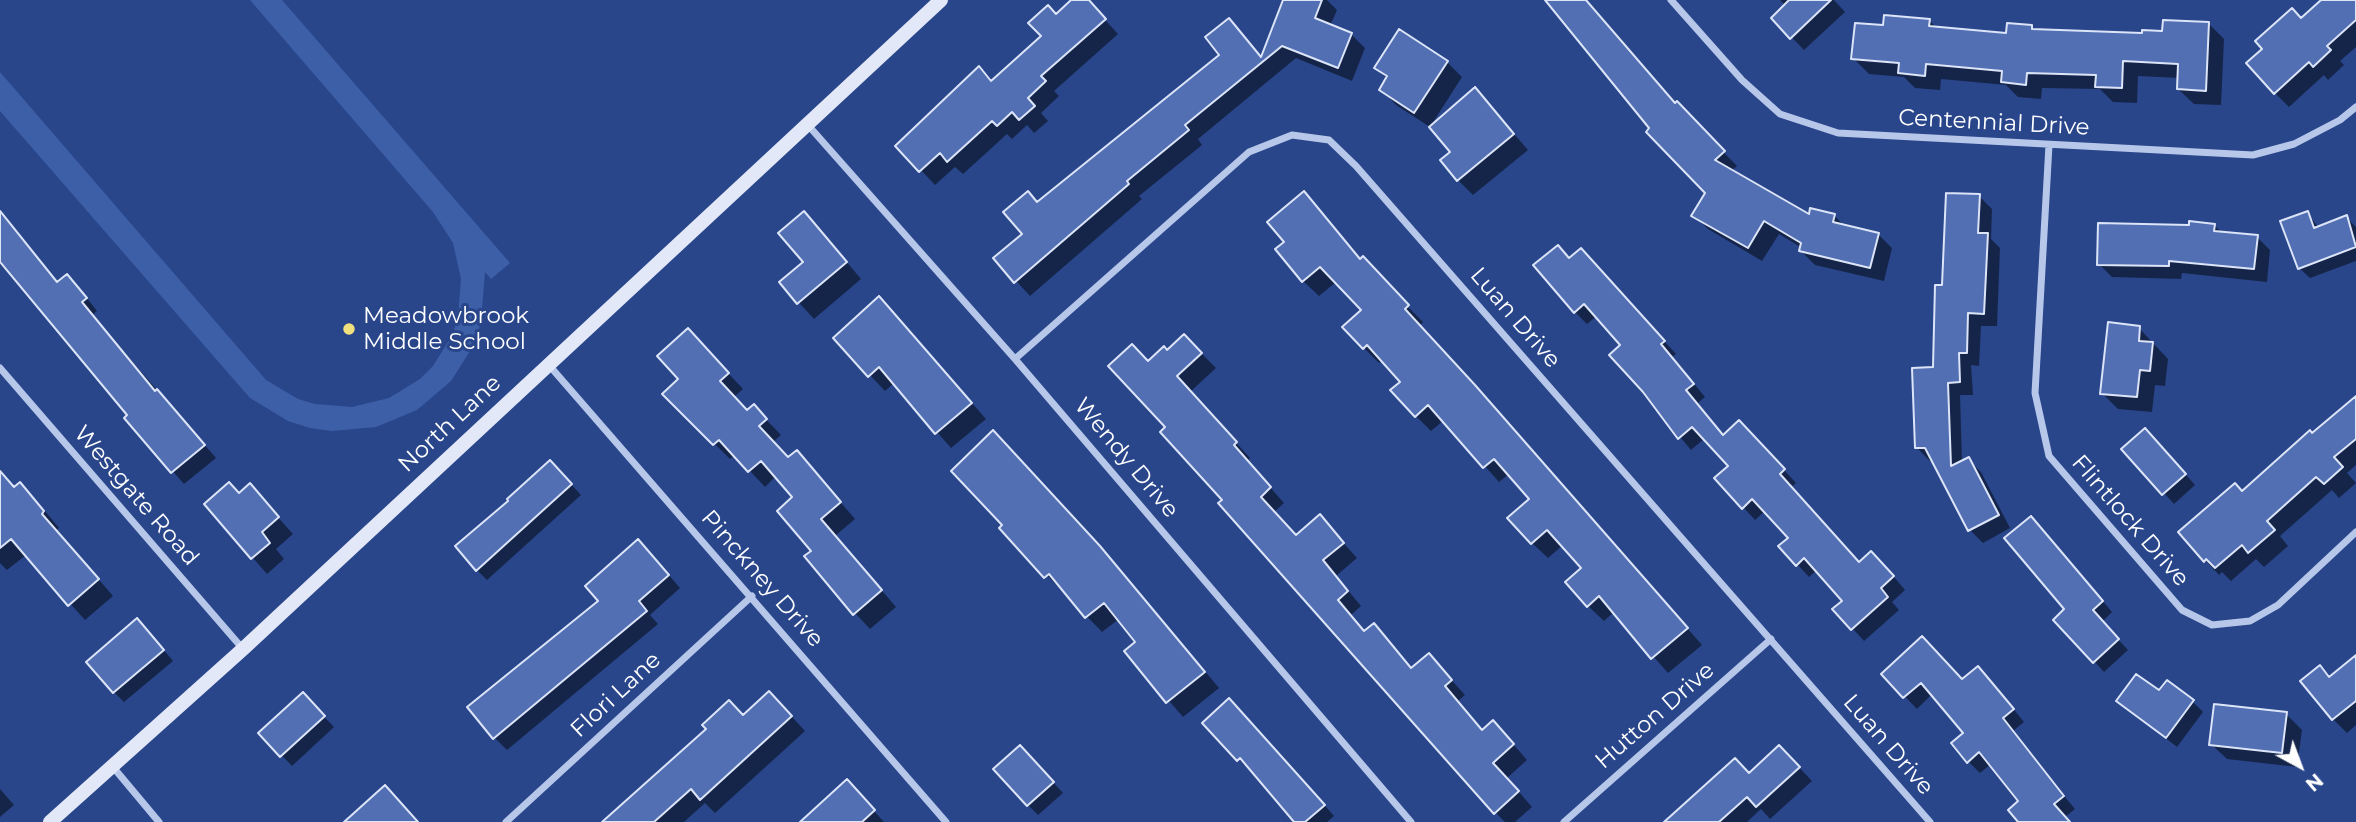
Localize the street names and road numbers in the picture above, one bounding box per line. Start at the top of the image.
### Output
street label: Centennial Drive [1898,104,2090,142]
street label: Luan Drive [1464,262,1566,374]
street label: North Lane [393,370,507,478]
street label: Wendy Drive [1068,392,1184,524]
street label: Westgate Road [68,420,204,572]
street label: Flintlock Drive [2065,450,2195,592]
street label: Pinckney Drive [695,505,829,653]
street label: Flori Lane [565,646,667,744]
street label: Hutton Drive [1590,657,1720,775]
street label: Luan Drive [1837,689,1939,801]

